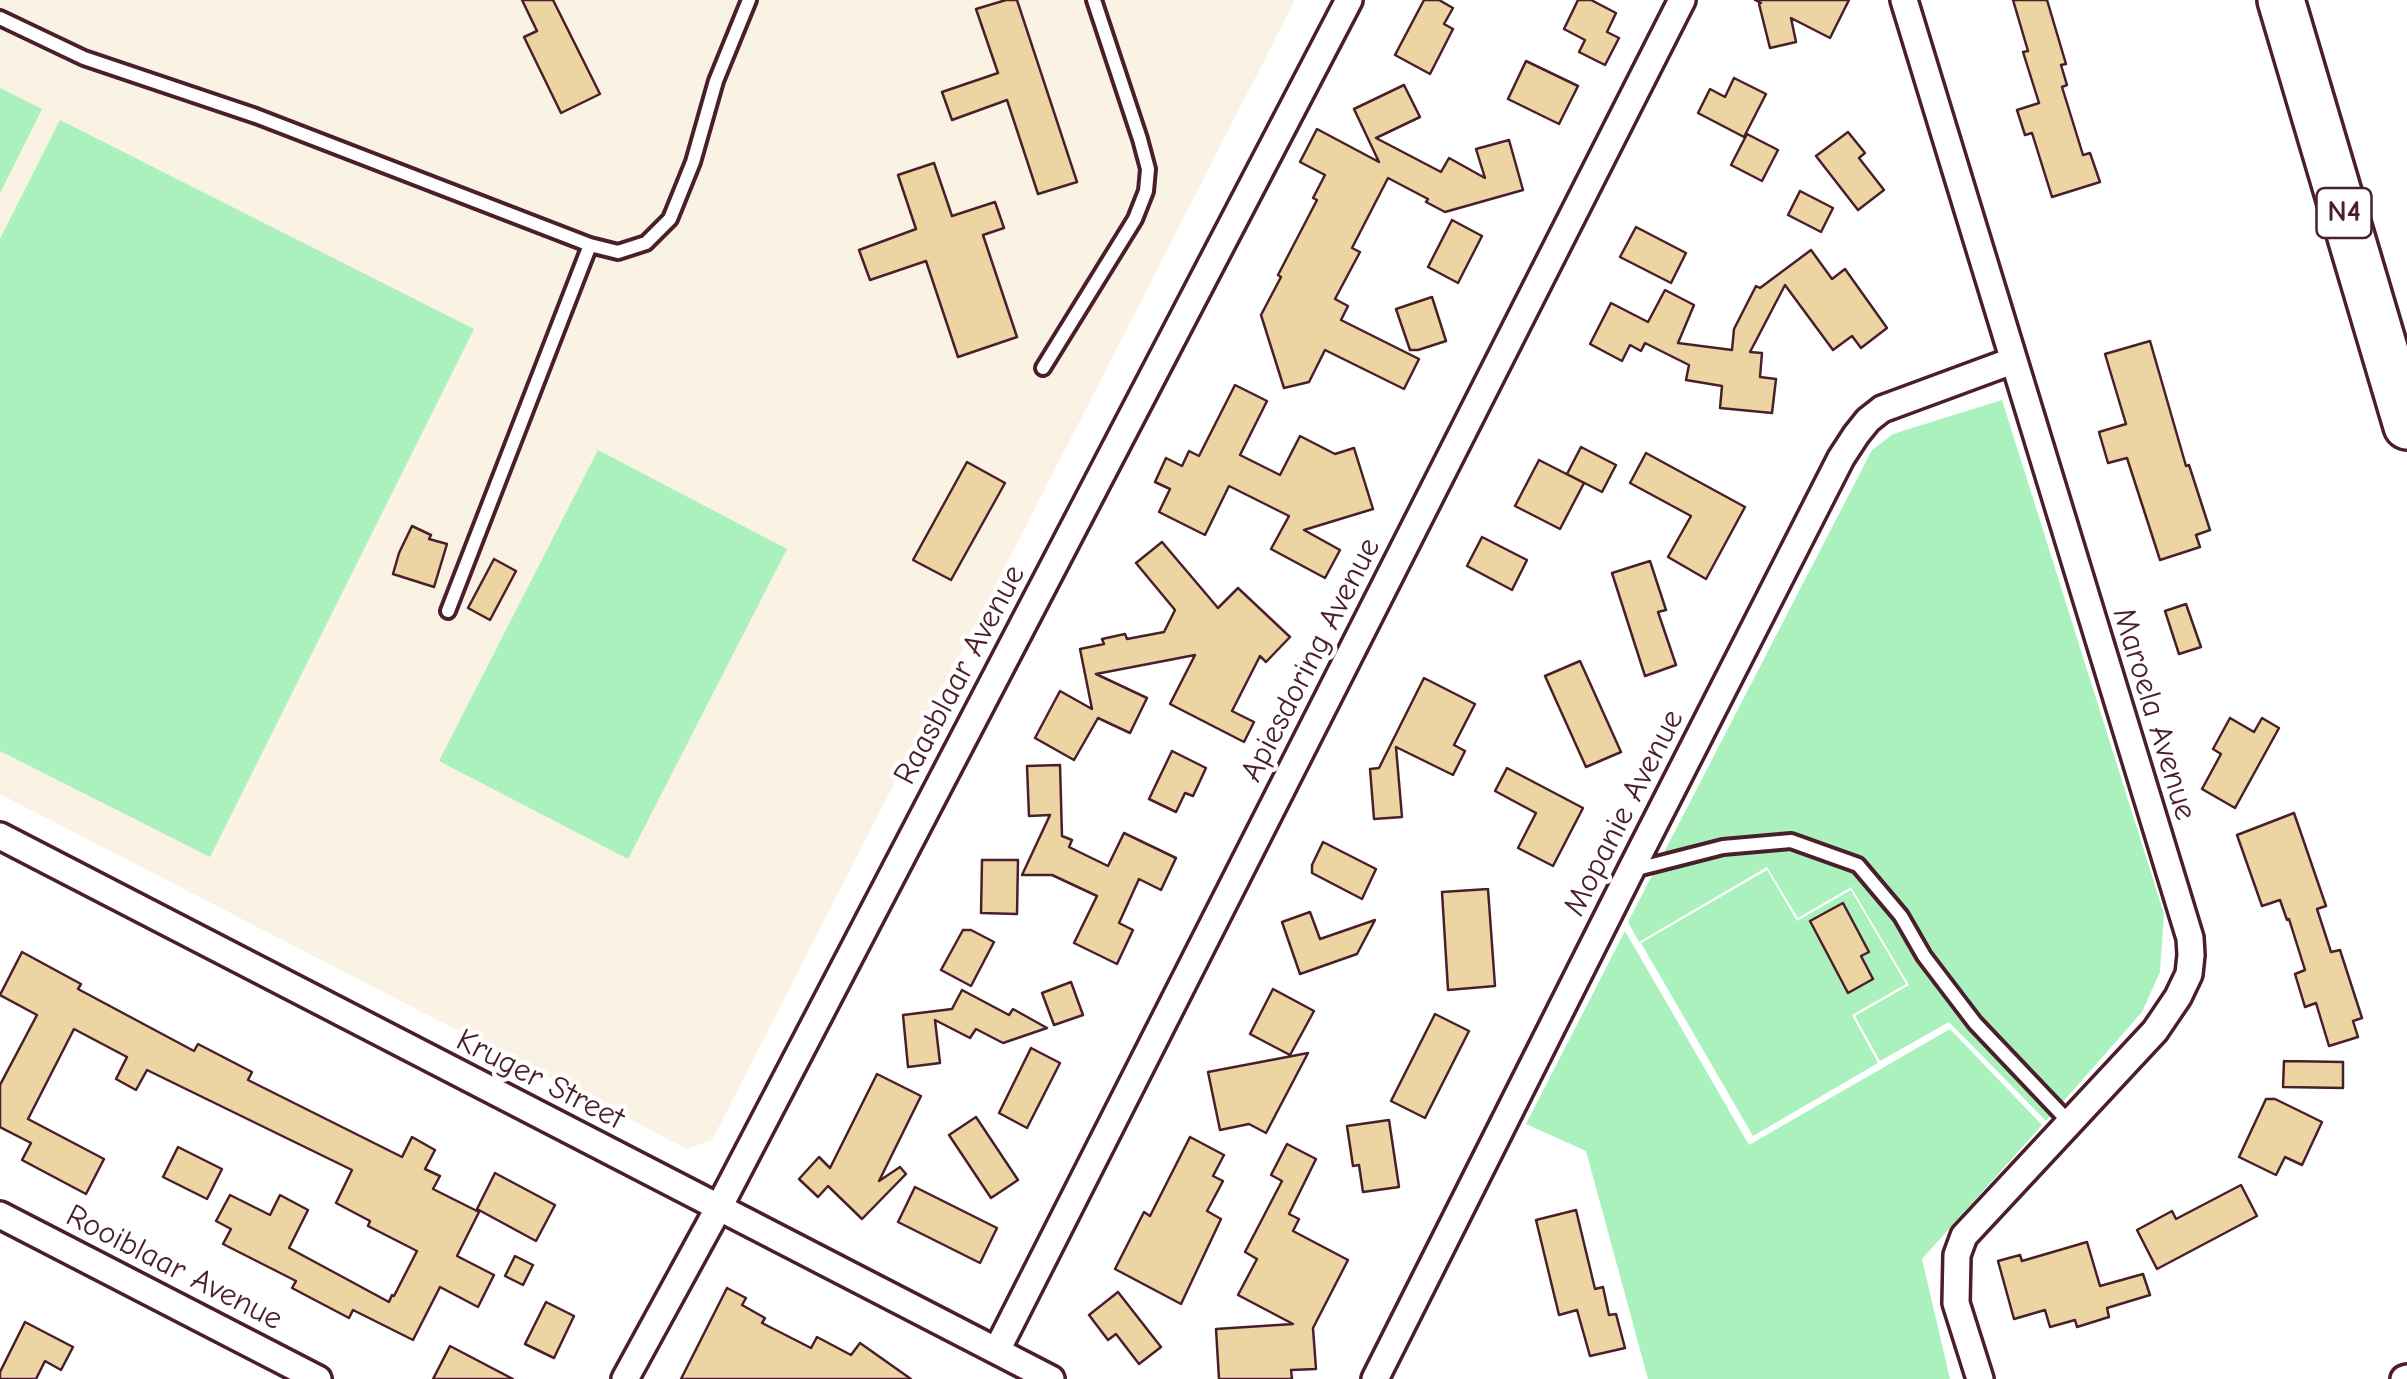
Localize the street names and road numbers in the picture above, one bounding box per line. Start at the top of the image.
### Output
road number: N4 [2316,188,2372,238]
street label: Apiesdoring Avenue [1233,532,1389,788]
street label: Raasblaar Avenue [886,559,1034,791]
street label: Maroela Avenue [2103,603,2205,825]
street label: Mopanie Avenue [1556,703,1692,923]
street label: Kruger Street [450,1021,630,1139]
street label: Rooiblaar Avenue [59,1197,289,1339]

